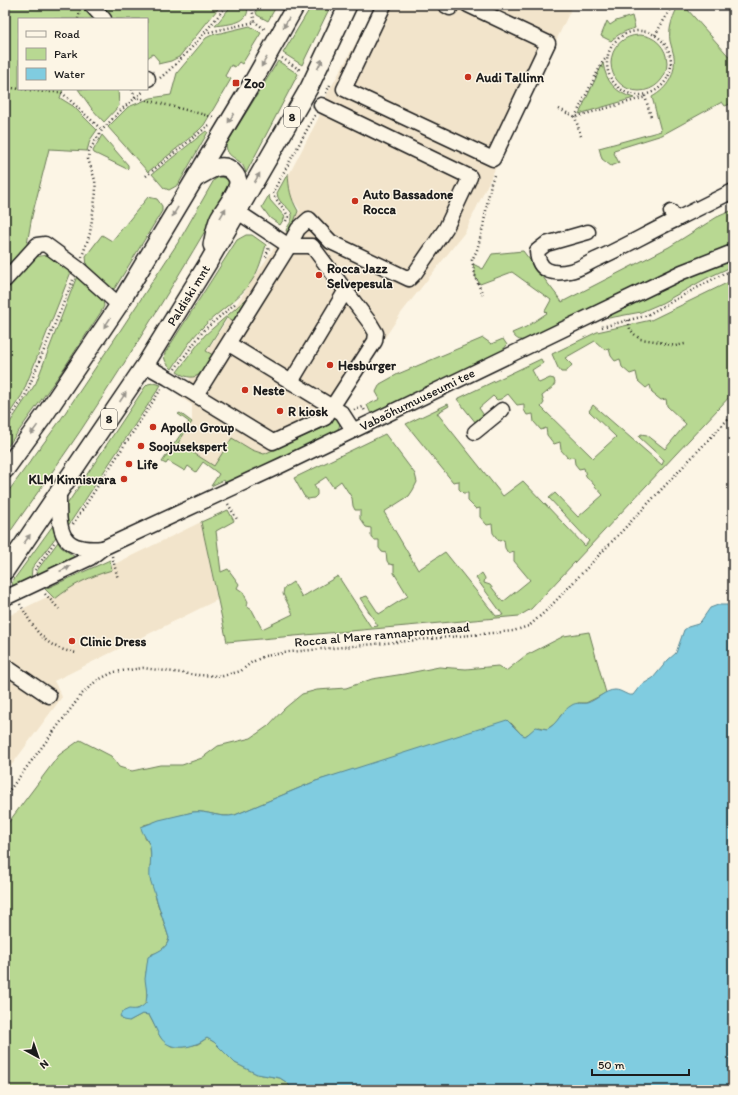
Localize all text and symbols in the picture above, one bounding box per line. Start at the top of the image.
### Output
one-way arrow [283,17,290,28]
legend [18,18,148,90]
text: Road [54,27,80,41]
text: Park [54,47,78,61]
one-way arrow [261,56,268,68]
one-way arrow [317,58,323,70]
text: Water [54,67,85,81]
place label: Audi Tallinn [475,70,545,85]
marker: Audi Tallinn [463,72,473,82]
place label: Zoo [244,76,265,91]
marker: Zoo [231,78,241,88]
road number: 8 [284,107,300,127]
one-way arrow [228,112,235,124]
one-way arrow [254,172,261,184]
place label: Auto Bassadone Rocca [362,187,453,217]
marker: Auto Bassadone Rocca [350,196,360,206]
one-way arrow [171,206,178,218]
one-way arrow [219,207,226,219]
place label: Rocca Jazz Selvepesula [327,261,393,292]
street label: Paldiski mnt [164,262,213,329]
marker: Rocca Jazz Selvepesula [314,270,324,280]
one-way arrow [103,317,111,328]
place label: Hesburger [338,358,397,374]
marker: Hesburger [325,360,335,370]
street label: Vabaõhumuuseumi tee [357,365,477,434]
place label: Neste [253,383,285,398]
marker: Neste [240,385,250,395]
one-way arrow [119,392,127,402]
place label: R kiosk [288,404,328,419]
marker: R kiosk [275,406,285,416]
road number: 8 [101,409,117,429]
place label: Apollo Group [160,420,235,436]
marker: Apollo Group [148,422,158,432]
one-way arrow [30,425,38,435]
place label: Soojusekspert [149,439,227,455]
marker: Soojusekspert [136,441,146,451]
place label: Life [137,457,158,472]
marker: Life [124,459,134,469]
place label: KLM Kinnisvara [29,472,116,487]
marker: KLM Kinnisvara [119,474,129,484]
one-way arrow [23,534,31,545]
one-way arrow [60,566,71,572]
street label: Rocca al Mare rannapromenaad [294,619,470,650]
place label: Clinic Dress [80,634,146,649]
marker: Clinic Dress [67,636,77,646]
north arrow [18,1037,58,1077]
scale bar [592,1051,689,1077]
text: N [37,1057,51,1072]
text: 50 m [598,1058,624,1072]

